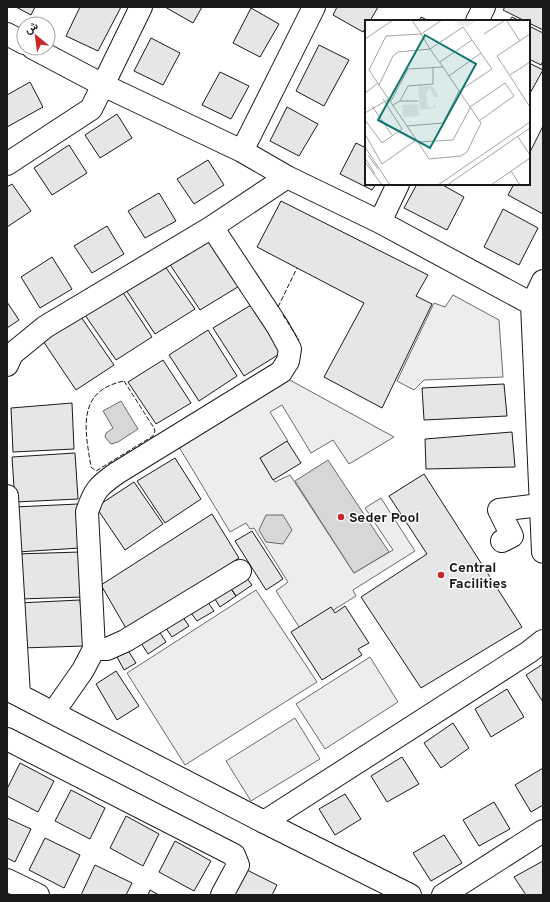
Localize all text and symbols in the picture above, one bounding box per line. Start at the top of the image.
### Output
north arrow [16,16,56,56]
text: ش [22,19,41,37]
inset map [365,20,530,185]
place label: Seder Pool [349,510,419,527]
marker: Seder Pool [336,512,346,522]
place label: Central Facilities [449,560,507,593]
marker: Central Facilities [436,570,446,580]

